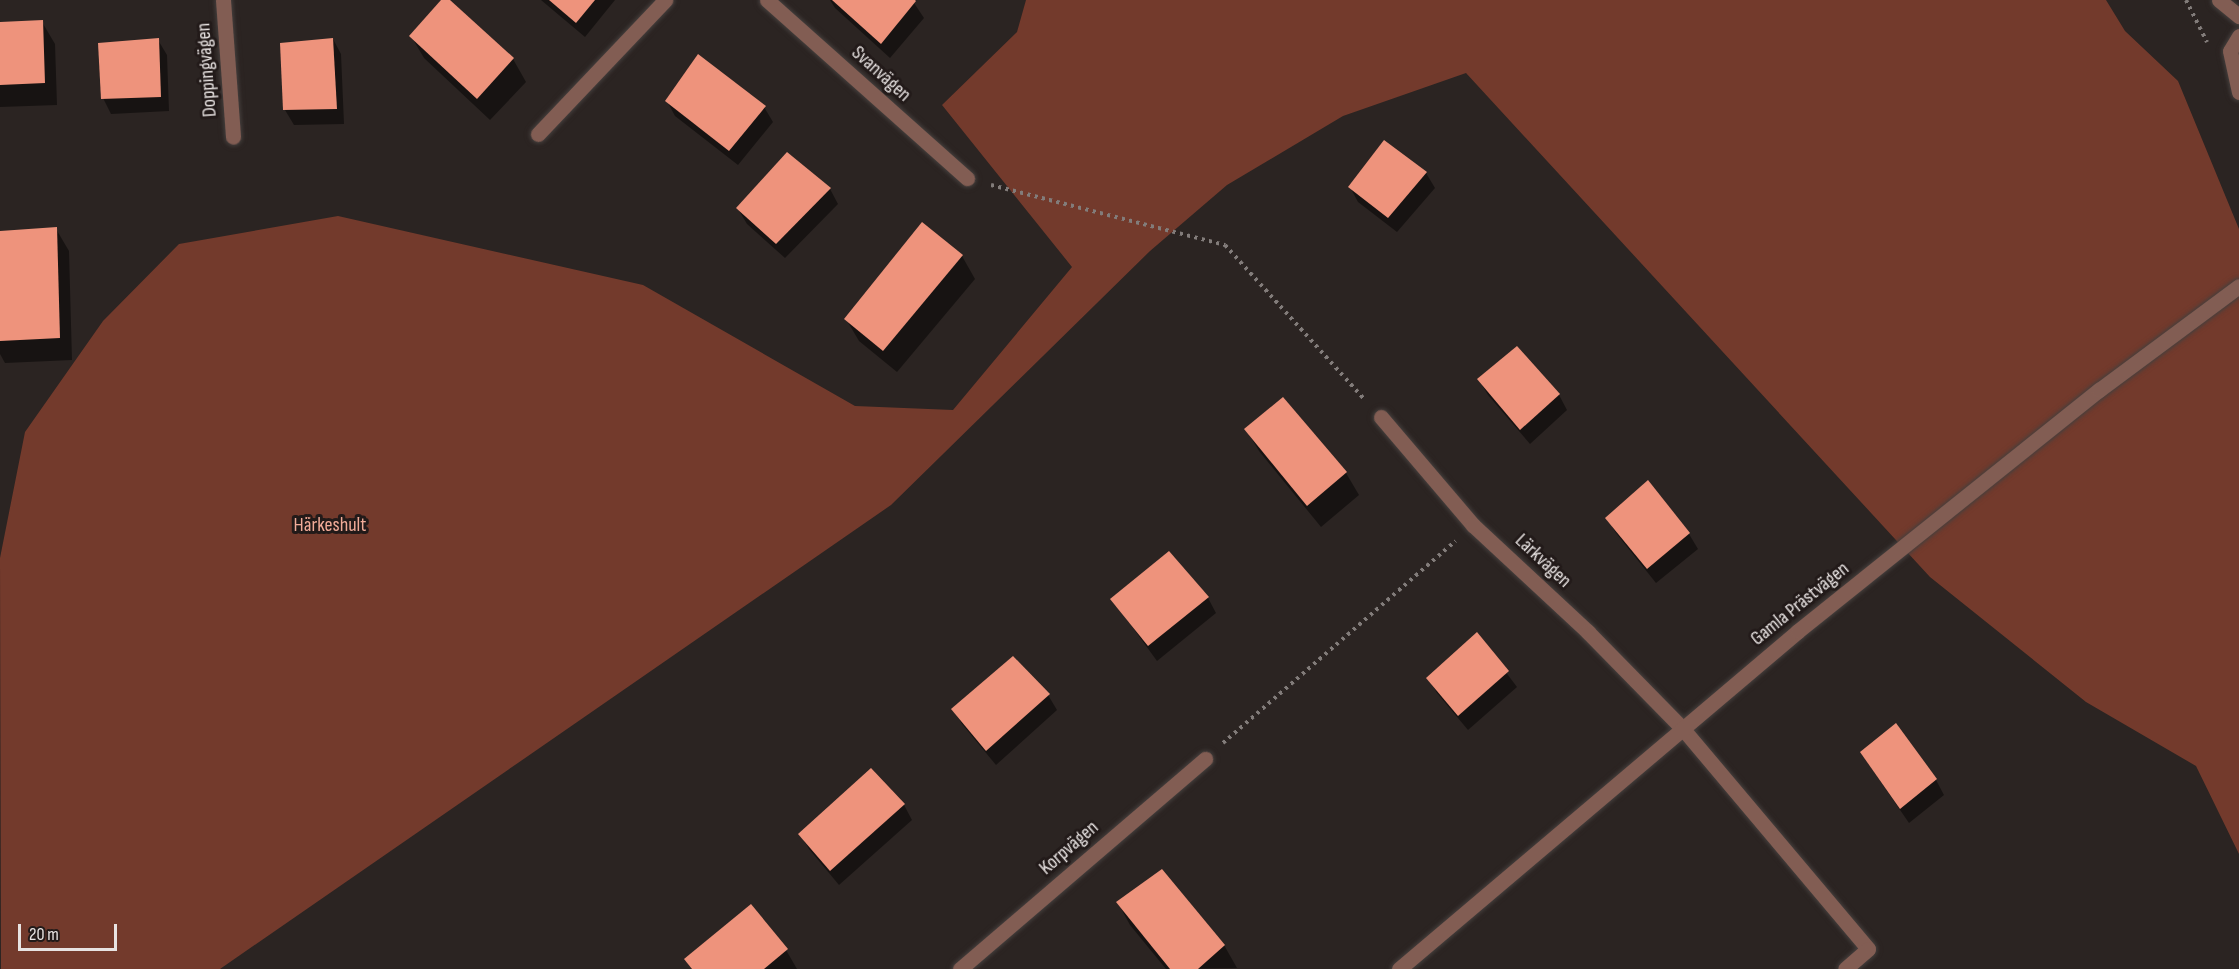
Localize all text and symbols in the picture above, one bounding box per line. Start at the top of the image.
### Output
street label: Doppingvägen [192,22,222,118]
street label: Svanvägen [846,41,916,107]
park label: Härkeshult [294,513,366,537]
street label: Lärkvägen [1510,529,1576,593]
street label: Gamla Prästvägen [1746,557,1854,651]
street label: Korpvägen [1035,816,1103,880]
scale bar [21,912,120,950]
text: 20 m [29,924,59,945]

